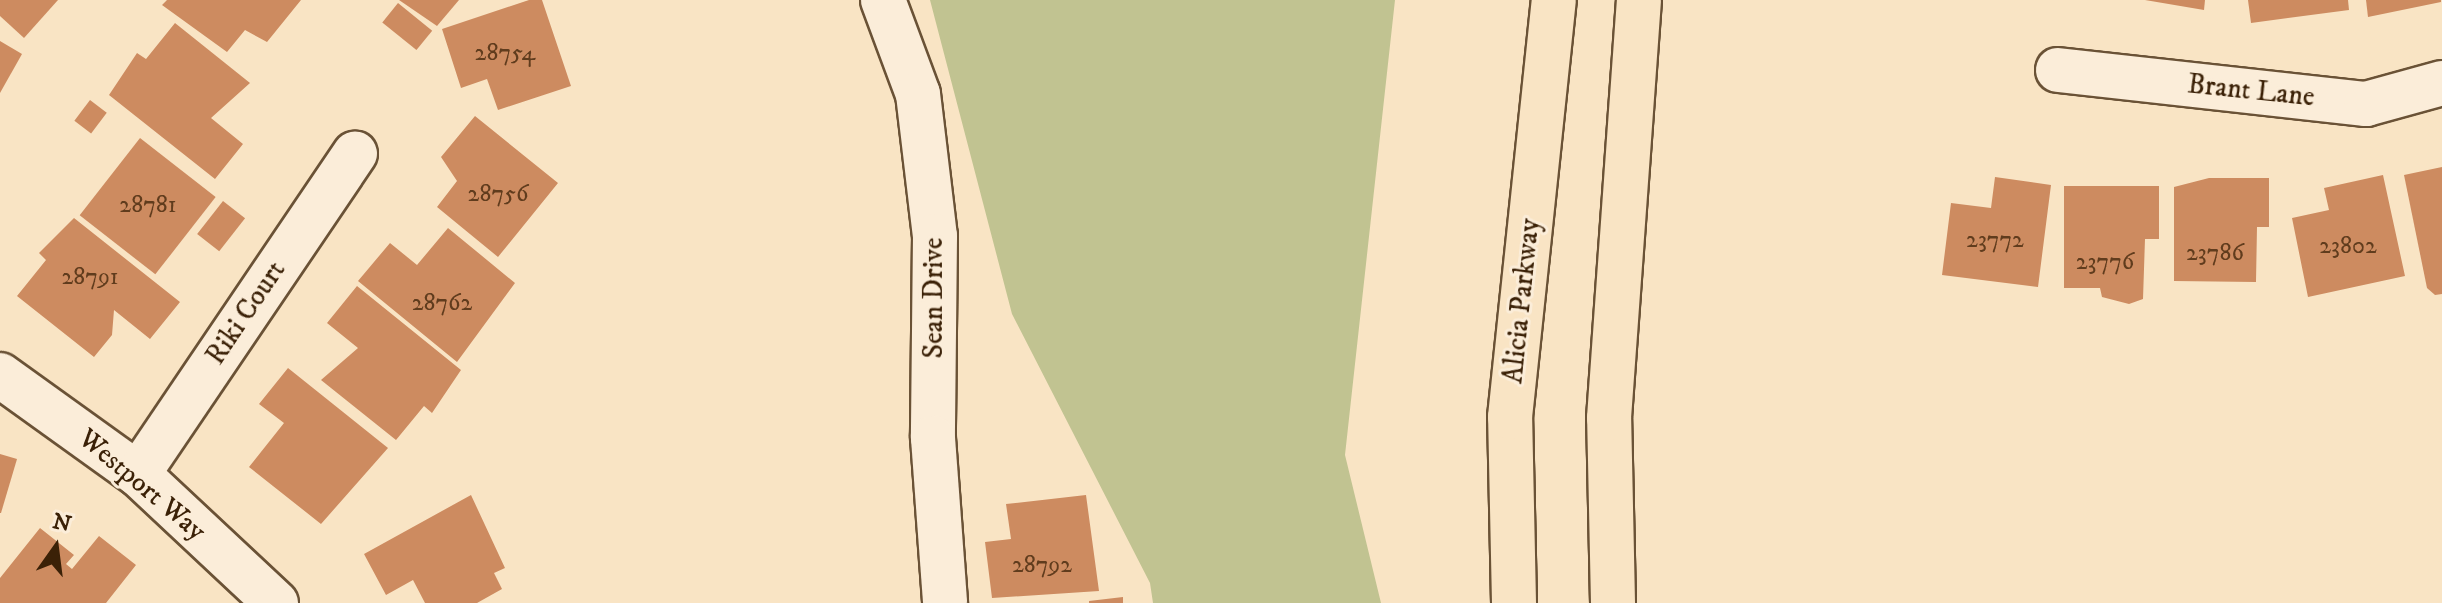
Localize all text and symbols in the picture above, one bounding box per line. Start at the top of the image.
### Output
house number: 28754 [475,40,535,68]
street label: Brant Lane [2186,68,2316,114]
house number: 28756 [468,181,528,209]
house number: 28781 [119,192,177,220]
street label: Alicia Parkway [1497,217,1547,385]
house number: 23772 [1966,227,2024,255]
house number: 23802 [2319,233,2377,261]
street label: Sean Drive [917,237,951,359]
house number: 23786 [2186,240,2244,268]
house number: 23776 [2076,249,2134,277]
street label: Riki Court [199,255,293,371]
house number: 28791 [61,264,119,292]
house number: 28762 [412,290,472,318]
street label: Westport Way [71,422,213,548]
north arrow [16,507,96,587]
text: N [50,508,74,539]
house number: 28792 [1012,552,1072,580]

